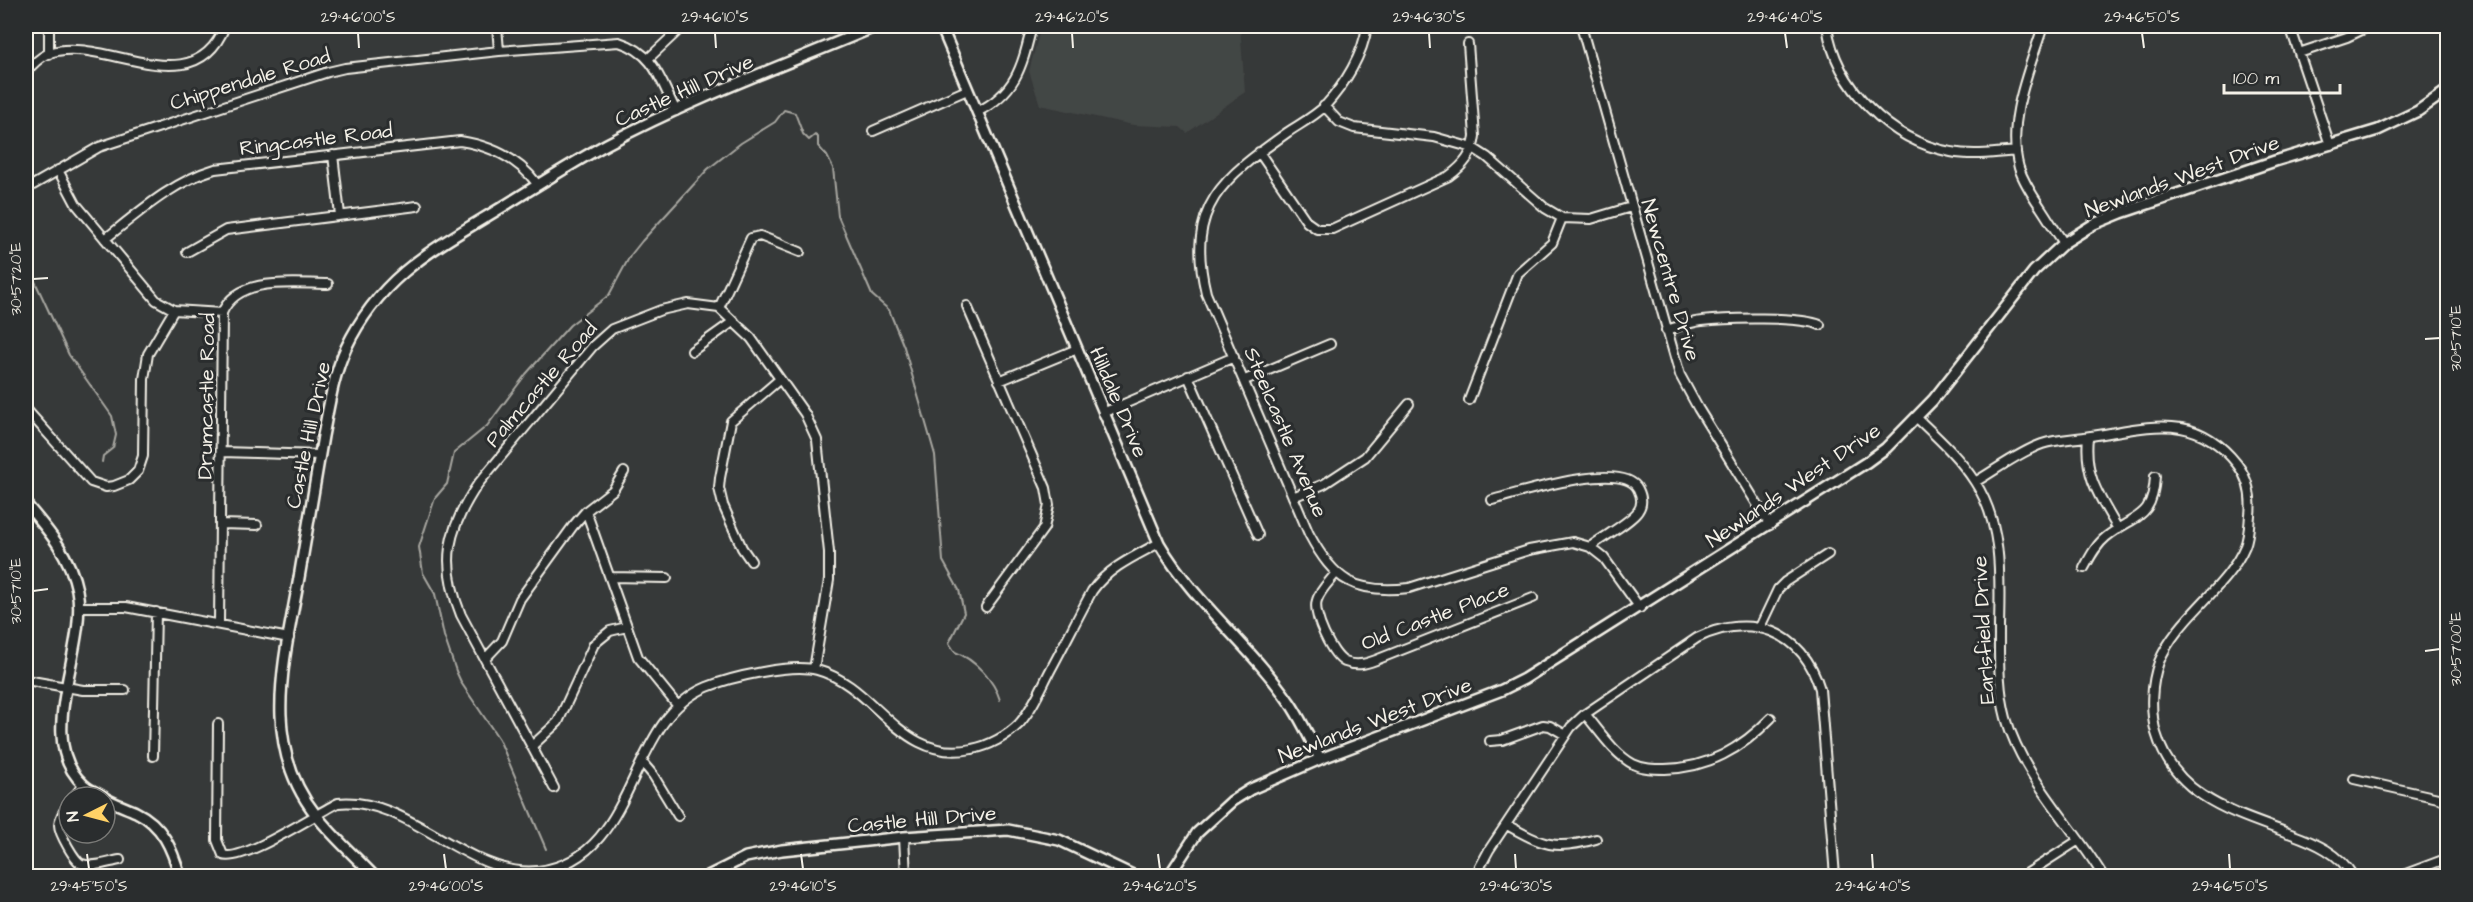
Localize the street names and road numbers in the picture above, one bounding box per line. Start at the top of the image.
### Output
street label: Chippendale Road [166,41,334,119]
street label: Castle Hill Drive [610,47,758,134]
street label: Ringcastle Road [238,116,395,165]
street label: Newlands West Drive [2081,128,2283,225]
street label: Newcentre Drive [1634,196,1707,364]
street label: Drumcastle Road [191,312,222,480]
street label: Palmcastle Road [479,315,604,453]
street label: Hilldale Drive [1082,342,1155,462]
street label: Steelcastle Avenue [1237,343,1335,522]
street label: Castle Hill Drive [279,359,338,511]
street label: Newlands West Drive [1700,416,1886,555]
street label: Earlsfield Drive [1965,555,2002,705]
street label: Old Castle Place [1357,575,1513,658]
street label: Newlands West Drive [1274,670,1476,771]
street label: Castle Hill Drive [846,799,998,840]

